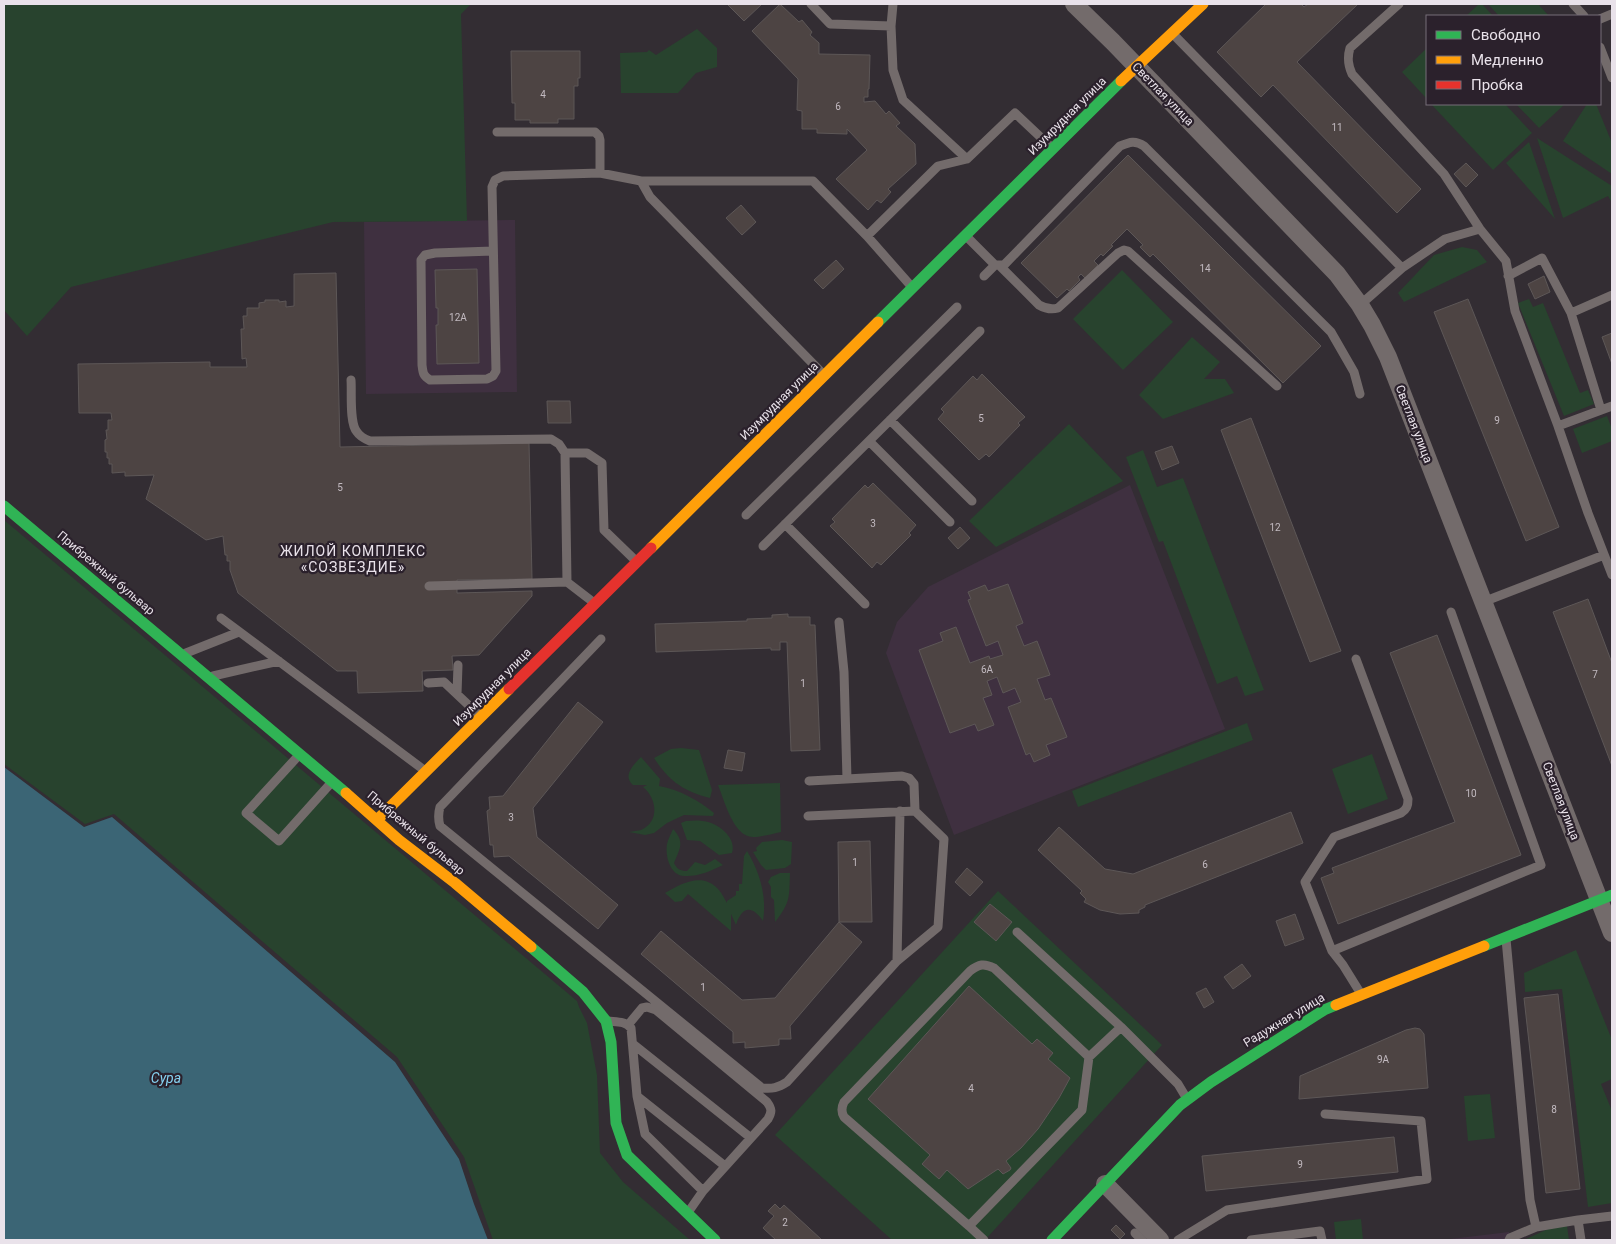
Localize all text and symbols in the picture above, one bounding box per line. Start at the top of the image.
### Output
legend [1426,15,1601,105]
text: Свободно [1471,26,1540,44]
text: Медленно [1471,51,1544,69]
street label: Светлая улица [1129,60,1197,128]
street label: Изумрудная улица [1025,74,1109,158]
text: Пробка [1471,76,1523,94]
house number: 4 [540,89,546,100]
house number: 6 [835,101,841,112]
house number: 11 [1331,122,1343,133]
house number: 14 [1199,263,1211,274]
house number: 12А [449,312,467,323]
street label: Изумрудная улица [737,359,821,443]
street label: Светлая улица [1393,383,1435,465]
house number: 5 [978,413,984,424]
house number: 9 [1494,415,1500,426]
house number: 5 [337,482,343,493]
house number: 3 [870,518,876,529]
house number: 12 [1269,522,1281,533]
street label: Прибрежный бульвар [54,528,158,618]
district label: ЖИЛОЙ КОМПЛЕКС «СОЗВЕЗДИЕ» [280,543,426,575]
street label: Изумрудная улица [450,645,534,729]
house number: 6А [981,664,994,675]
house number: 7 [1592,669,1598,680]
house number: 1 [800,678,806,689]
street label: Светлая улица [1540,760,1582,842]
street label: Прибрежный бульвар [364,788,468,878]
house number: 10 [1465,788,1477,799]
house number: 3 [508,812,514,823]
house number: 1 [852,857,858,868]
house number: 6 [1202,859,1208,870]
house number: 1 [700,982,706,993]
street label: Радужная улица [1241,990,1327,1050]
house number: 9А [1377,1054,1390,1065]
water label: Сура [151,1070,181,1086]
house number: 4 [968,1083,974,1094]
house number: 8 [1551,1104,1557,1115]
house number: 9 [1297,1159,1303,1170]
house number: 2 [782,1217,788,1228]

